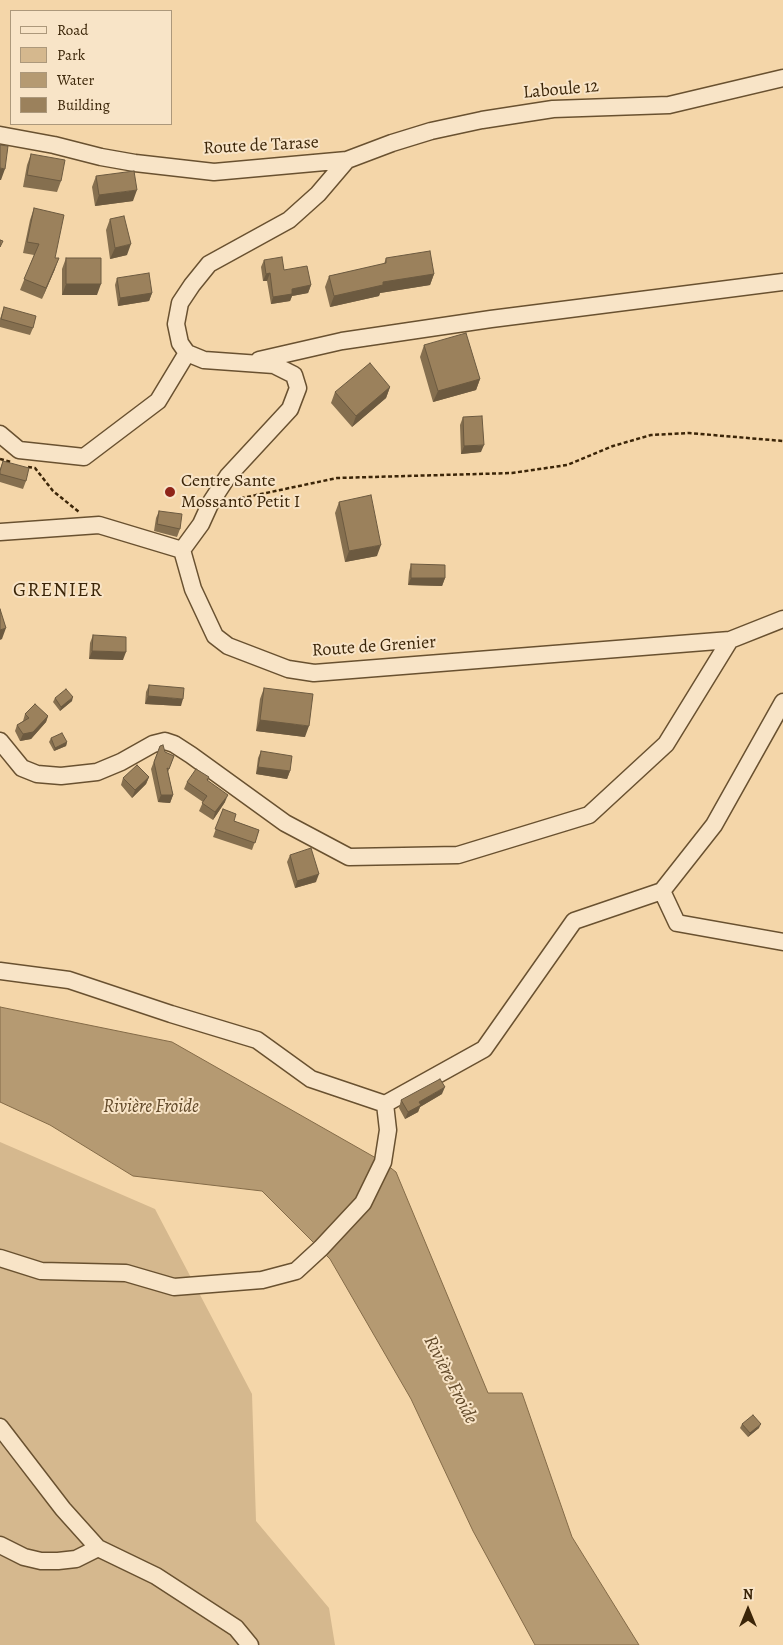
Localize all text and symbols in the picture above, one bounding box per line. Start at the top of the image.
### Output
legend [10,10,172,125]
text: Road [57,20,88,40]
text: Park [57,45,85,65]
text: Water [57,70,94,90]
street label: Laboule 12 [522,76,600,104]
text: Building [57,95,110,115]
street label: Route de Tarase [203,132,319,160]
place label: Centre Sante Mossanto Petit I [181,471,300,514]
marker: Centre Sante Mossanto Petit I [163,485,177,499]
district label: GRENIER [12,579,104,603]
street label: Route de Grenier [311,632,437,662]
water label: Rivière Froide [103,1096,199,1118]
water label: Rivière Froide [418,1332,482,1428]
north arrow [723,1585,773,1635]
text: N [743,1585,753,1604]

